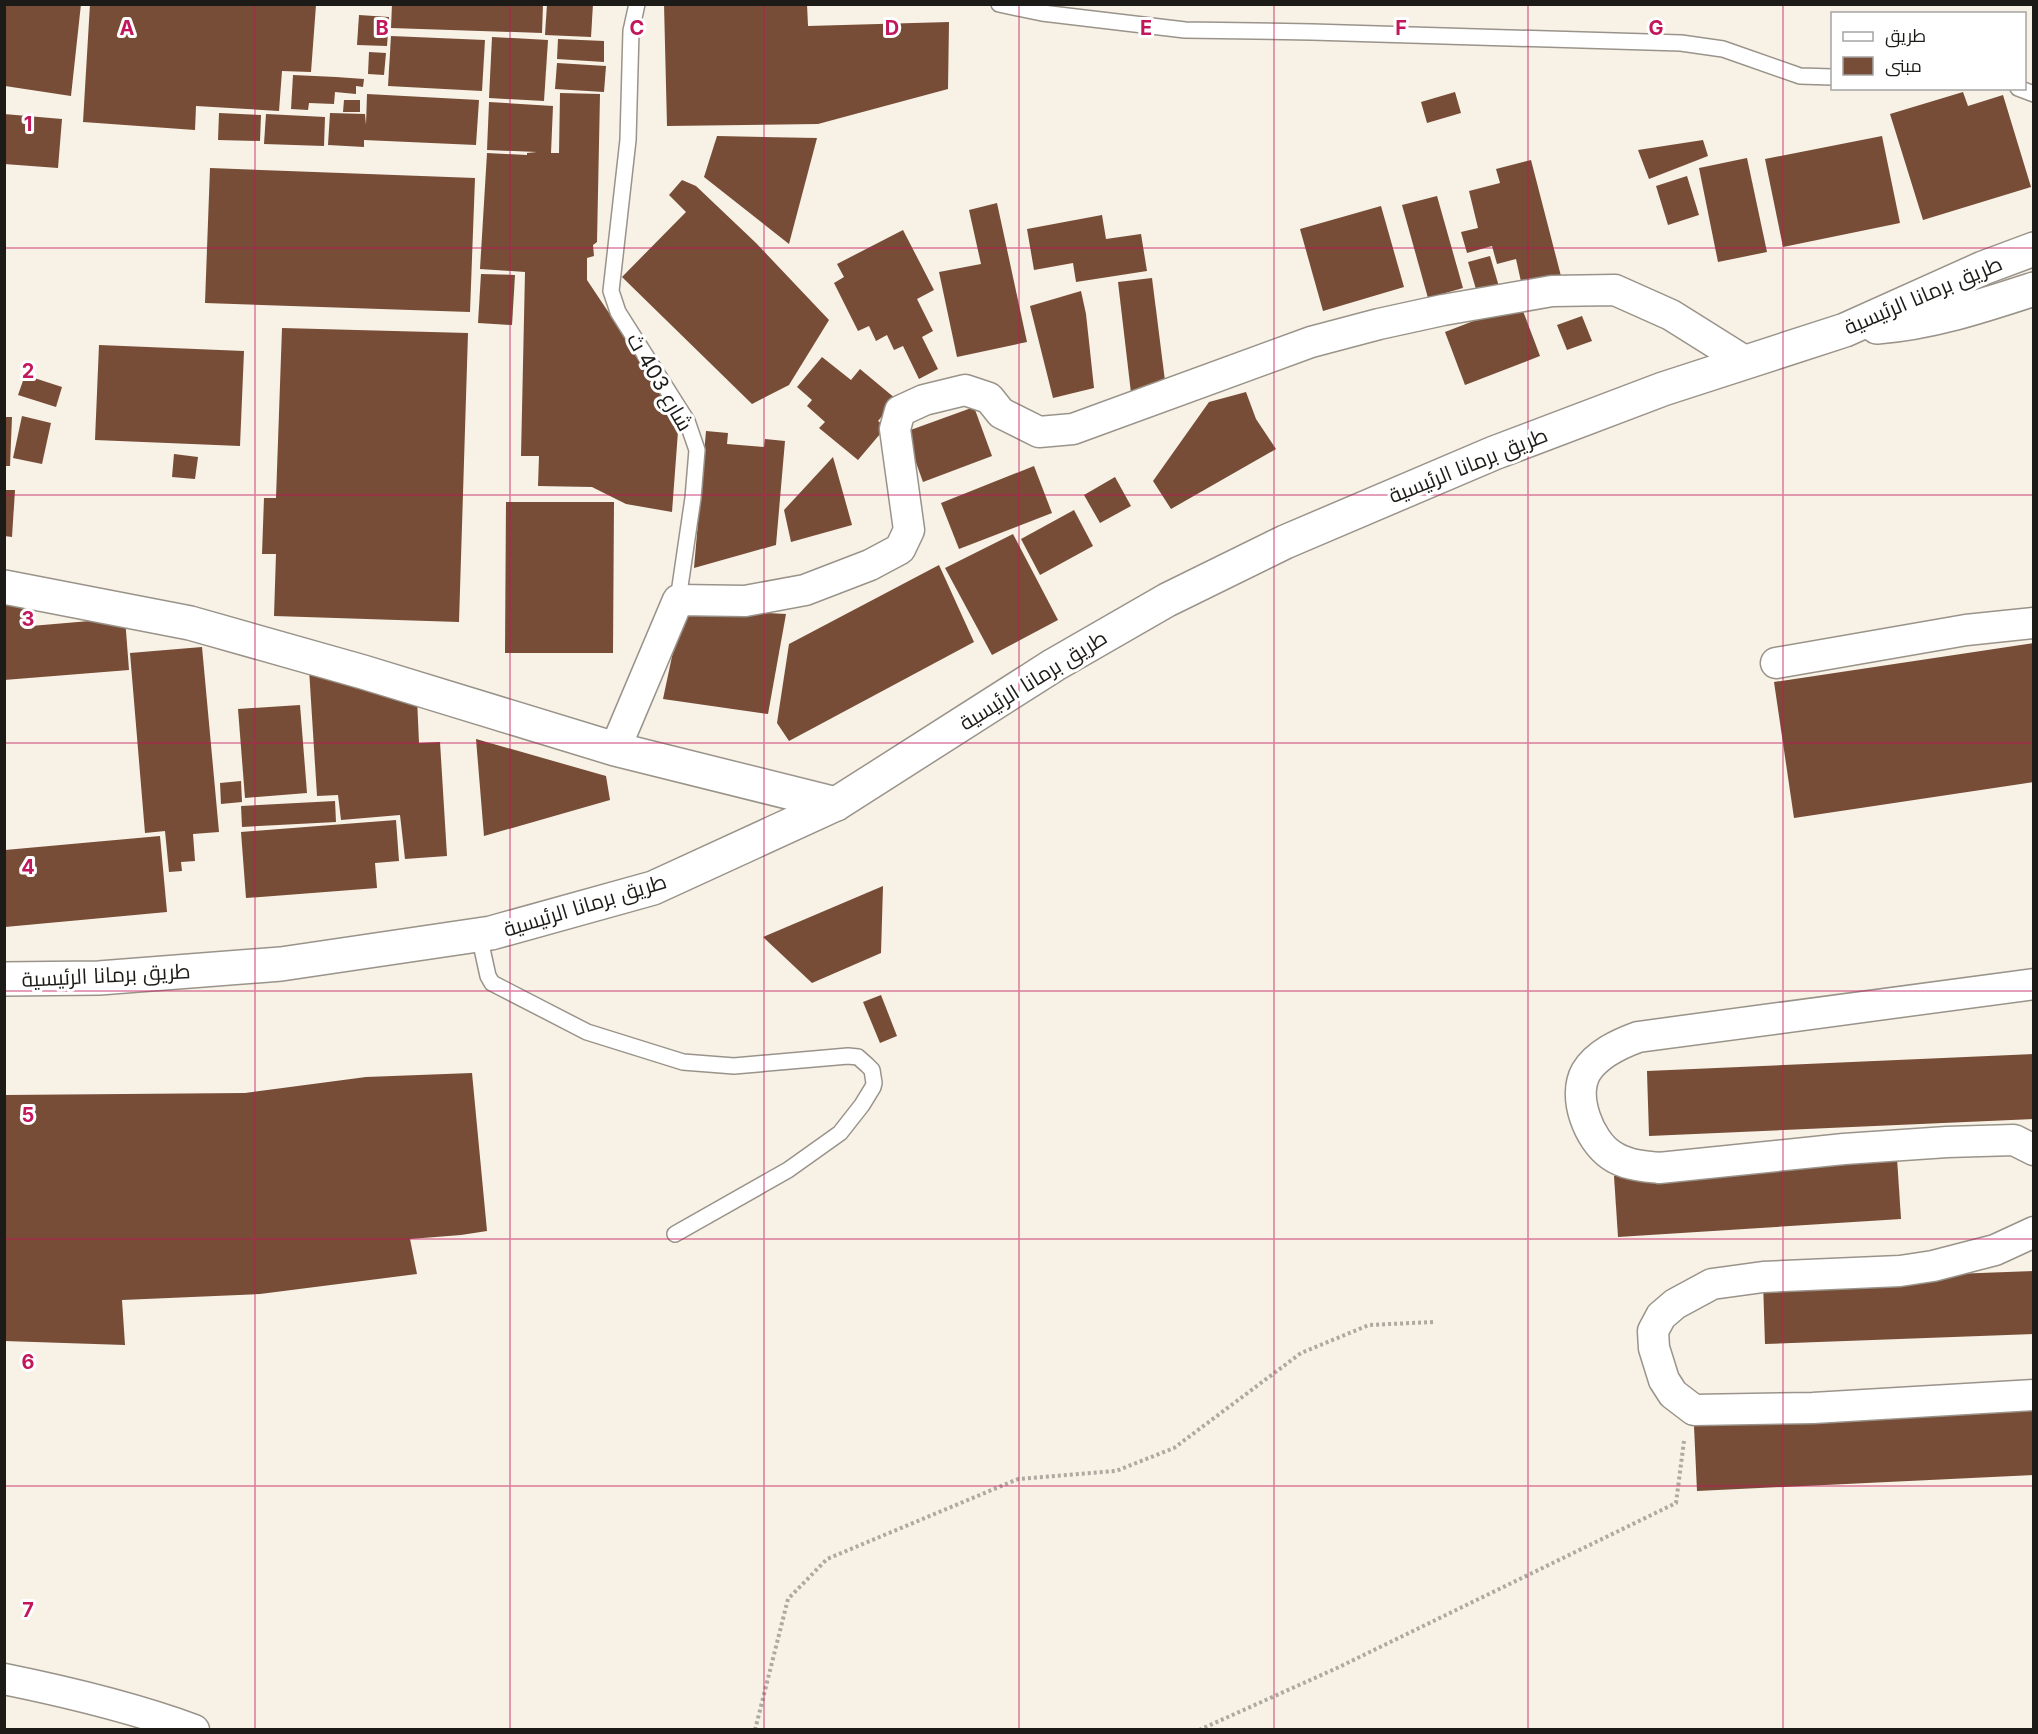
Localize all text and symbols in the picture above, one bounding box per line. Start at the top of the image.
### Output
legend [1831,12,2026,90]
text: A [120,16,135,40]
text: B [375,16,389,40]
text: C [630,16,644,40]
text: D [885,16,899,40]
text: E [1140,16,1152,40]
text: F [1395,16,1407,40]
text: G [1648,16,1664,40]
text: طريق [1885,25,1926,48]
text: مبنى [1885,55,1922,77]
text: 1 [24,112,32,136]
street label: طريق برمانا الرئيسية [1840,250,2006,340]
street label: شارع 403 ث [620,329,698,436]
text: 2 [22,359,34,383]
street label: طريق برمانا الرئيسية [1385,422,1551,509]
text: 3 [22,607,34,631]
street label: طريق برمانا الرئيسية [955,625,1112,736]
text: 4 [21,855,35,879]
street label: طريق برمانا الرئيسية [501,868,670,943]
street label: طريق برمانا الرئيسية [21,958,191,993]
text: 5 [22,1103,34,1127]
text: 6 [22,1350,35,1374]
text: 7 [22,1598,34,1622]

